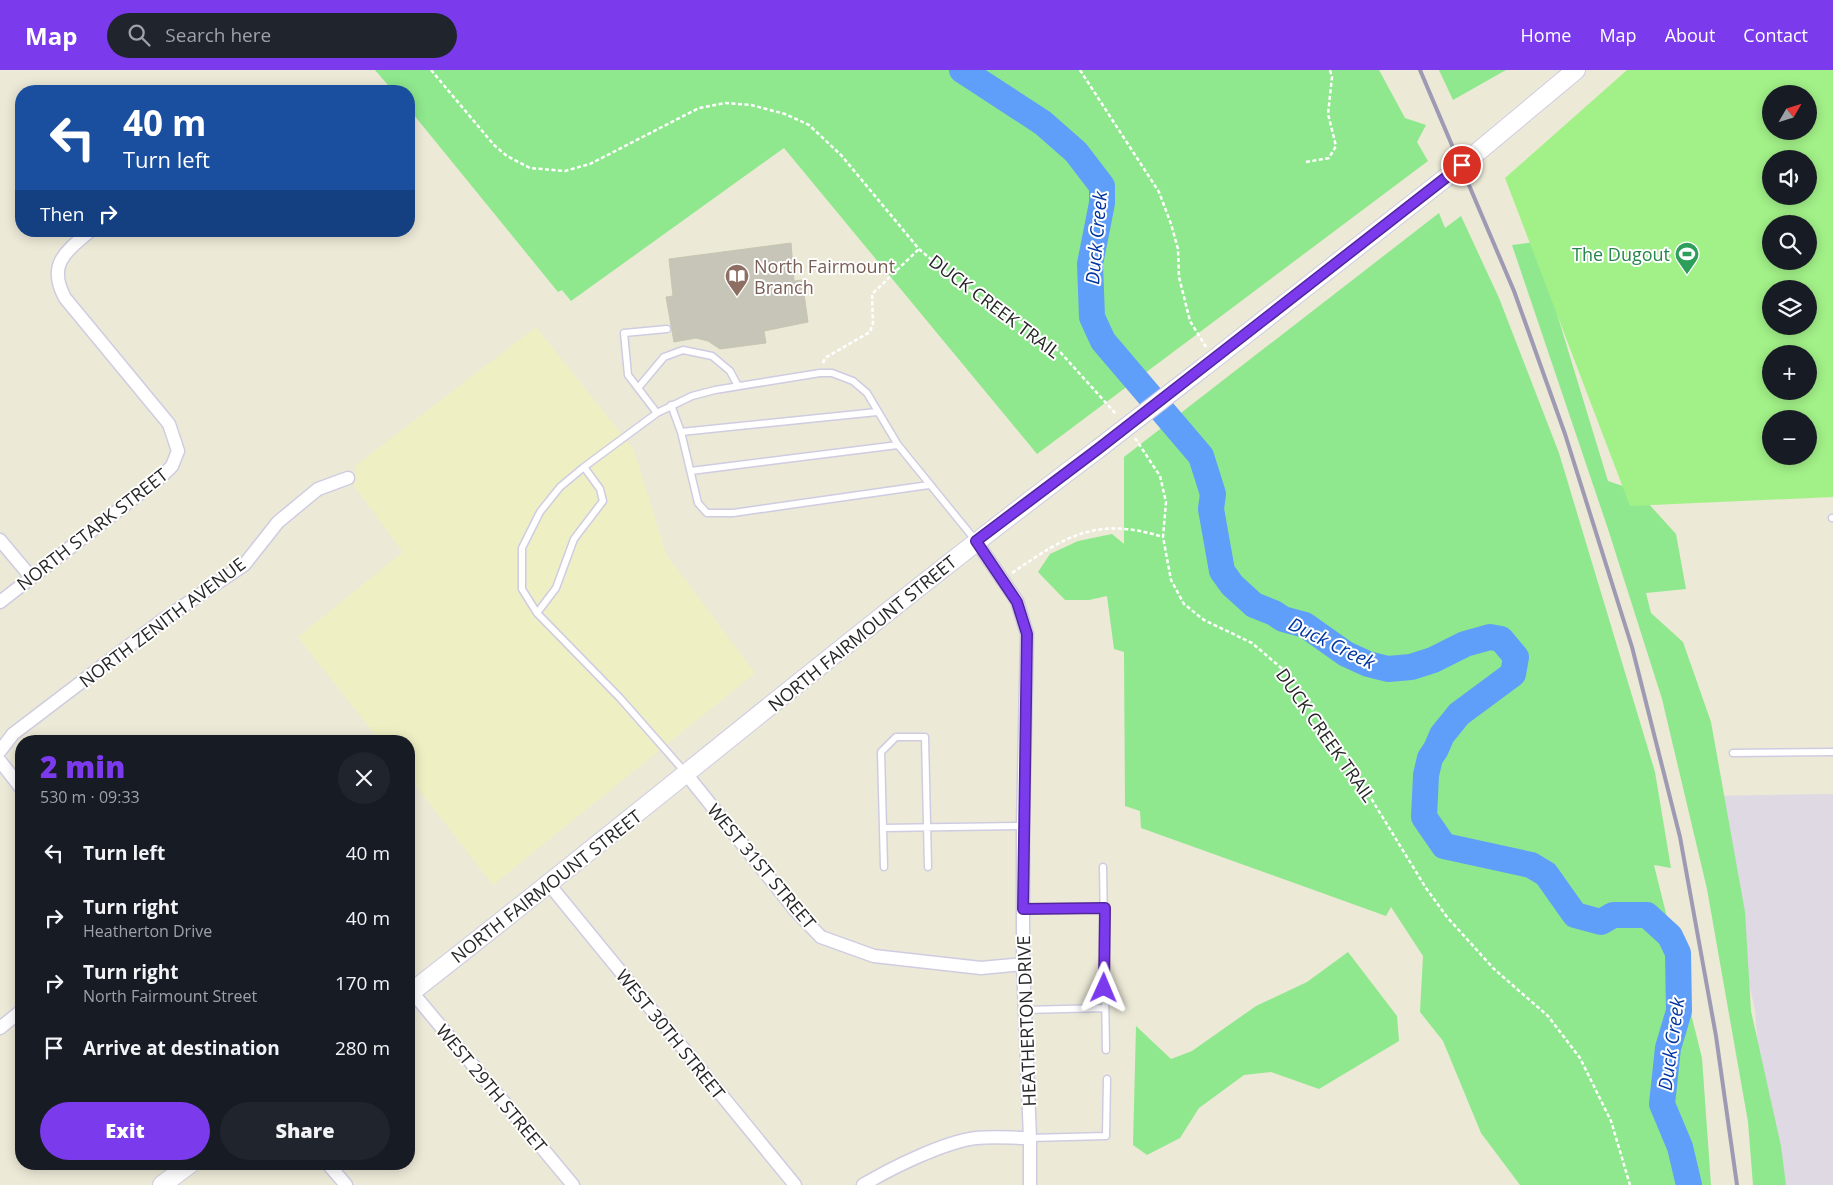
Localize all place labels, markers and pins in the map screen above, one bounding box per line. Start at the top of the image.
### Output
pin [1441,144,1483,186]
sports icon: The Dugout [1674,241,1700,275]
place label: The Dugout [1572,242,1670,266]
place label: North Fairmount Branch [754,254,895,299]
library icon: North Fairmount Branch [724,263,750,297]

